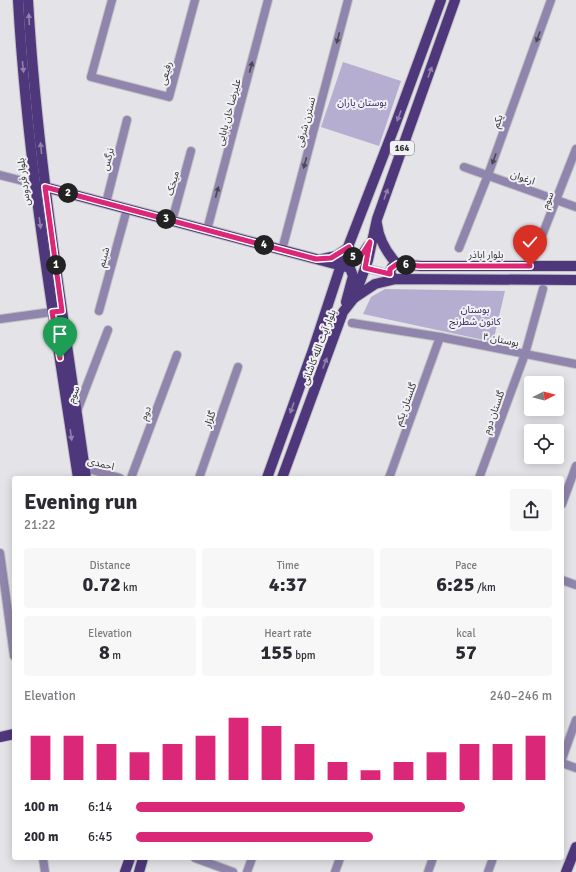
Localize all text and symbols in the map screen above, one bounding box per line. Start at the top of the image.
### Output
one-way arrow [26,13,33,25]
one-way arrow [535,31,541,43]
one-way arrow [335,32,341,44]
street label: رفیعی [157,60,175,86]
one-way arrow [248,60,254,73]
one-way arrow [20,61,26,73]
one-way arrow [427,65,433,77]
street label: علیرضا خان بابایی [214,77,244,147]
street label: نسترن شرقی [294,96,318,149]
park label: بوستان یاران [337,97,387,109]
one-way arrow [396,110,402,122]
street label: یکم [490,113,507,130]
road number: 164 [390,141,414,155]
one-way arrow [38,142,45,155]
street label: نرگس [99,146,117,172]
one-way arrow [490,153,496,165]
street label: بلوار فردوس [15,157,33,206]
one-way arrow [301,157,307,170]
street label: ارغوان [509,168,536,188]
street label: میخک [164,170,182,197]
pin: 2 [58,183,78,203]
text: 2 [65,186,71,199]
one-way arrow [214,186,220,198]
one-way arrow [383,188,389,200]
street label: سوم [539,190,559,211]
pin: 3 [156,209,176,229]
text: 3 [163,212,169,225]
one-way arrow [37,217,43,229]
pin [513,225,547,266]
icon: check [519,231,541,253]
pin: 4 [254,235,274,255]
text: 4 [261,238,267,251]
street label: شبنم [96,246,113,269]
pin: 5 [343,247,363,267]
street label: بلوار اباذر [467,249,504,261]
text: 5 [350,250,356,263]
pin: 1 [46,255,66,275]
pin: 6 [396,255,416,275]
text: 1 [53,258,59,271]
text: 6 [403,258,409,271]
park label: بوستان کانون شطرنج [449,304,502,329]
street label: بلوار آیت الله کاشانی [299,308,339,387]
pin [43,317,77,358]
icon: arrive [49,323,71,345]
street label: بوستان ۴ [482,331,520,349]
one-way arrow [322,356,328,368]
north arrow [524,376,564,416]
map controls [524,376,564,464]
street label: گلستان یکم [393,380,421,428]
street label: سوم [65,384,85,405]
street label: گلستان دوم [481,388,510,436]
one-way arrow [289,403,295,415]
street label: دوم [138,404,156,423]
street label: گلزار [201,409,219,430]
button: locate [524,424,564,464]
one-way arrow [68,429,74,441]
street label: احمدی [86,455,115,473]
text: Evening run [24,488,138,515]
button: share [510,489,552,531]
text: 21:22 [24,517,56,533]
text: Distance [90,559,130,572]
text: Time [277,559,299,572]
text: Pace [455,559,477,572]
text: 0.72 [83,572,121,597]
text: 4:37 [269,572,307,597]
text: 6:25 [436,572,474,597]
text: km [121,581,137,594]
text: /km [474,581,496,594]
text: Elevation [88,627,132,640]
text: Heart rate [264,627,312,640]
text: kcal [456,627,476,640]
text: 8 [99,640,110,665]
text: 155 [260,640,293,665]
text: 57 [455,640,477,665]
text: m [110,649,121,662]
text: bpm [293,649,316,662]
text: Elevation [24,688,76,704]
text: 240–246 m [490,688,552,704]
text: 100 m [24,799,58,815]
text: 6:14 [88,799,113,815]
text: 200 m [24,829,58,845]
text: 6:45 [88,829,113,845]

